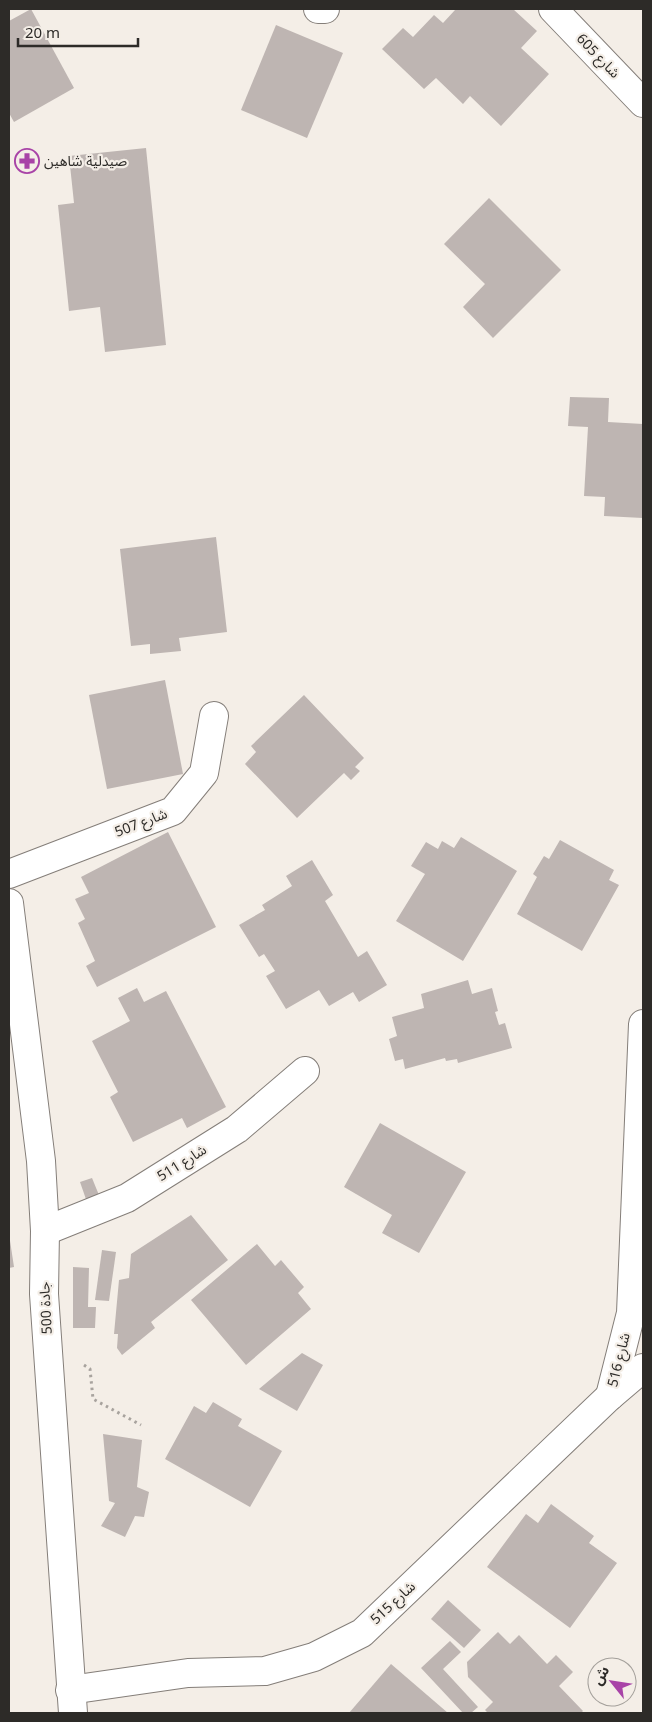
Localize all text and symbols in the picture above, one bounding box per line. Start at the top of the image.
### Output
scale bar [18,15,138,47]
text: 20 m [25,17,60,49]
street label: شارع 605 [568,26,628,86]
place label: صيدلية شاهين [44,147,128,176]
pharmacy icon: صيدلية شاهين [14,148,40,174]
street label: شارع 507 [110,800,172,846]
street label: شارع 511 [151,1136,213,1190]
street label: جادة 500 [30,1281,62,1335]
street label: شارع 516 [598,1330,640,1390]
street label: شارع 515 [363,1574,423,1632]
north arrow [587,1657,637,1707]
text: ش [584,1660,619,1691]

